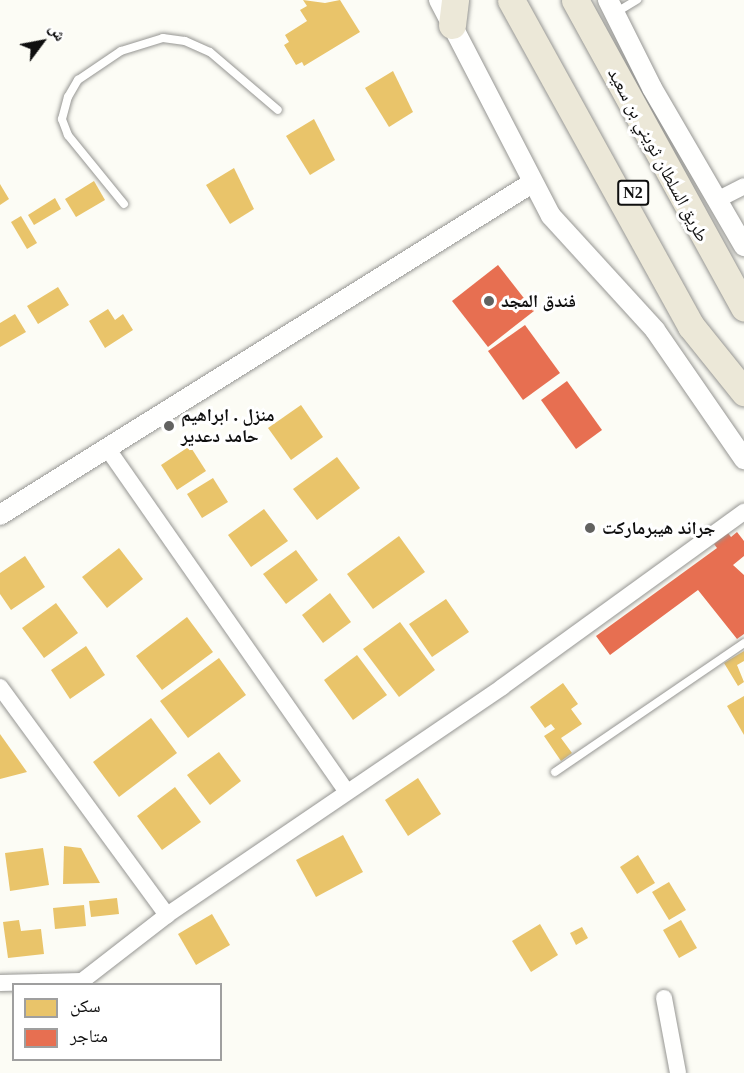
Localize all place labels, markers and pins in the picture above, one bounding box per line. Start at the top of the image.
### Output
place label: فندق المجد [501,290,576,312]
marker: فندق المجد [482,294,496,308]
place label: منزل . ابراهيم حامد دعدير [181,405,274,448]
marker: منزل . ابراهيم حامد دعدير [162,419,176,433]
place label: جراند ه‍يبرماركت [602,517,715,539]
marker: جراند ه‍يبرماركت [583,521,597,535]

